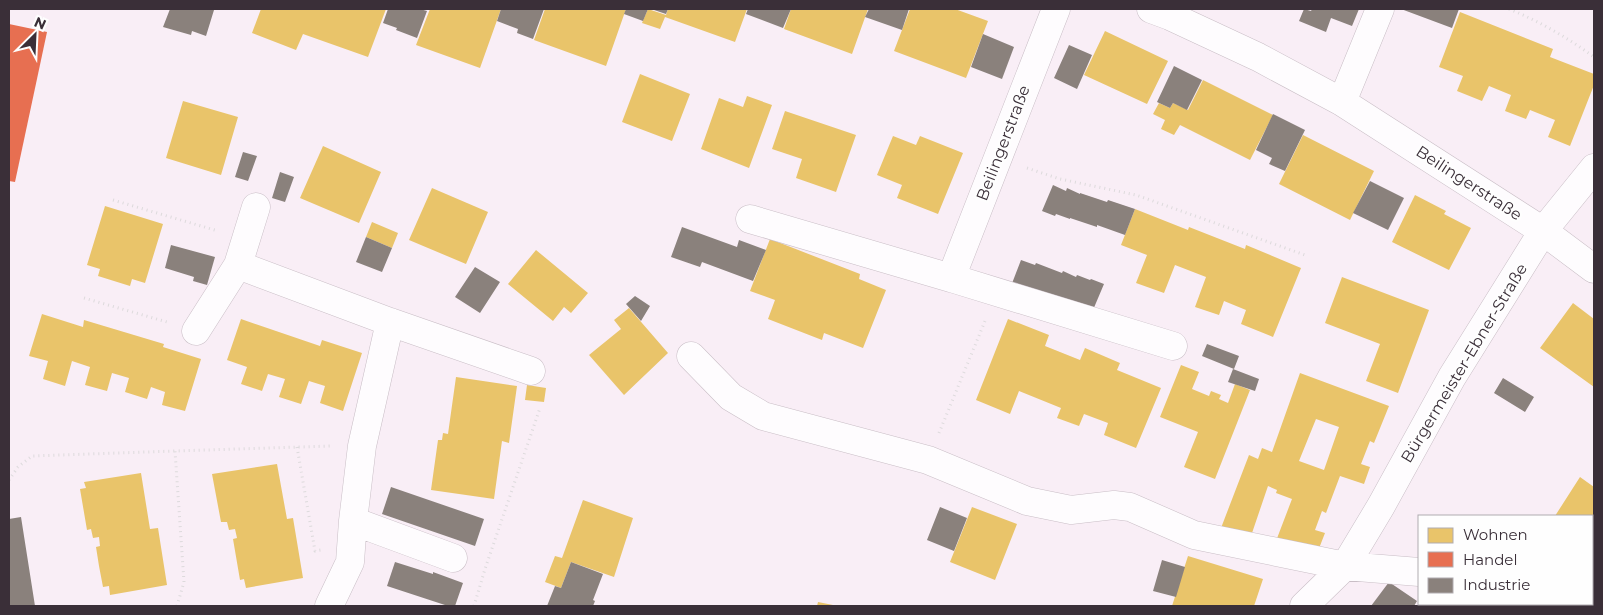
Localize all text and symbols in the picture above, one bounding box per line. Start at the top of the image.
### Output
north arrow [10,10,60,60]
text: N [31,13,49,34]
street label: Beilingerstraße [972,82,1034,204]
street label: Beilingerstraße [1413,142,1525,224]
street label: Bürgermeister-Ebner-Straße [1397,260,1531,466]
legend [1418,515,1593,605]
text: Wohnen [1463,525,1528,544]
text: Handel [1463,550,1517,569]
text: Industrie [1463,575,1530,594]

